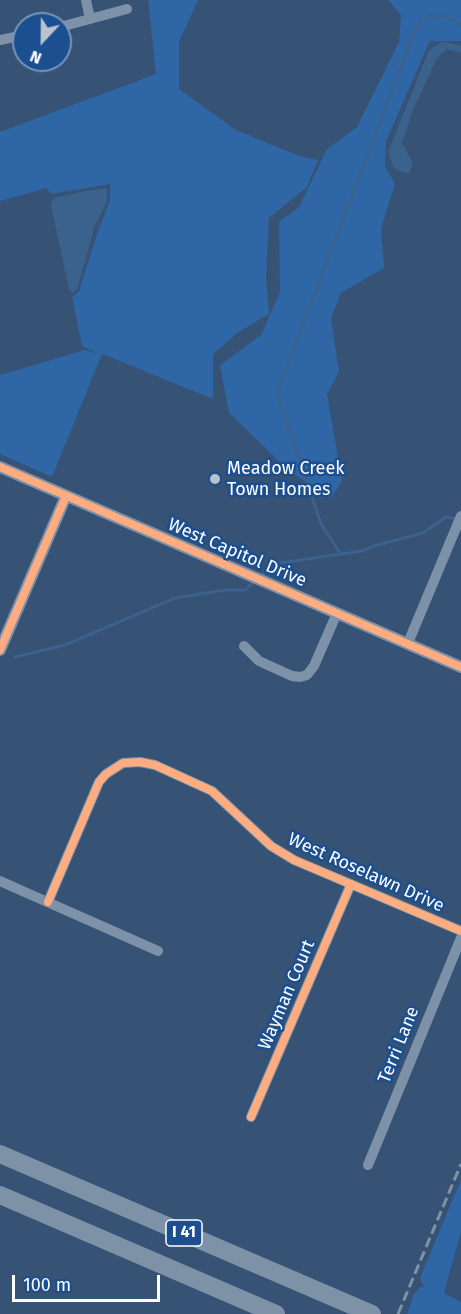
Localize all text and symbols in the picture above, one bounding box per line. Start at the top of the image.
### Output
north arrow [12,12,72,72]
text: N [27,47,44,68]
place label: Meadow Creek Town Homes [227,458,344,500]
marker: Meadow Creek Town Homes [208,472,222,486]
street label: West Capitol Drive [164,514,310,592]
street label: West Roselawn Drive [284,829,448,917]
street label: Wayman Court [254,937,320,1053]
street label: Terri Lane [374,1003,424,1087]
road number: I 41 [166,1220,202,1246]
scale bar [15,1263,164,1301]
text: 100 m [23,1274,71,1296]

